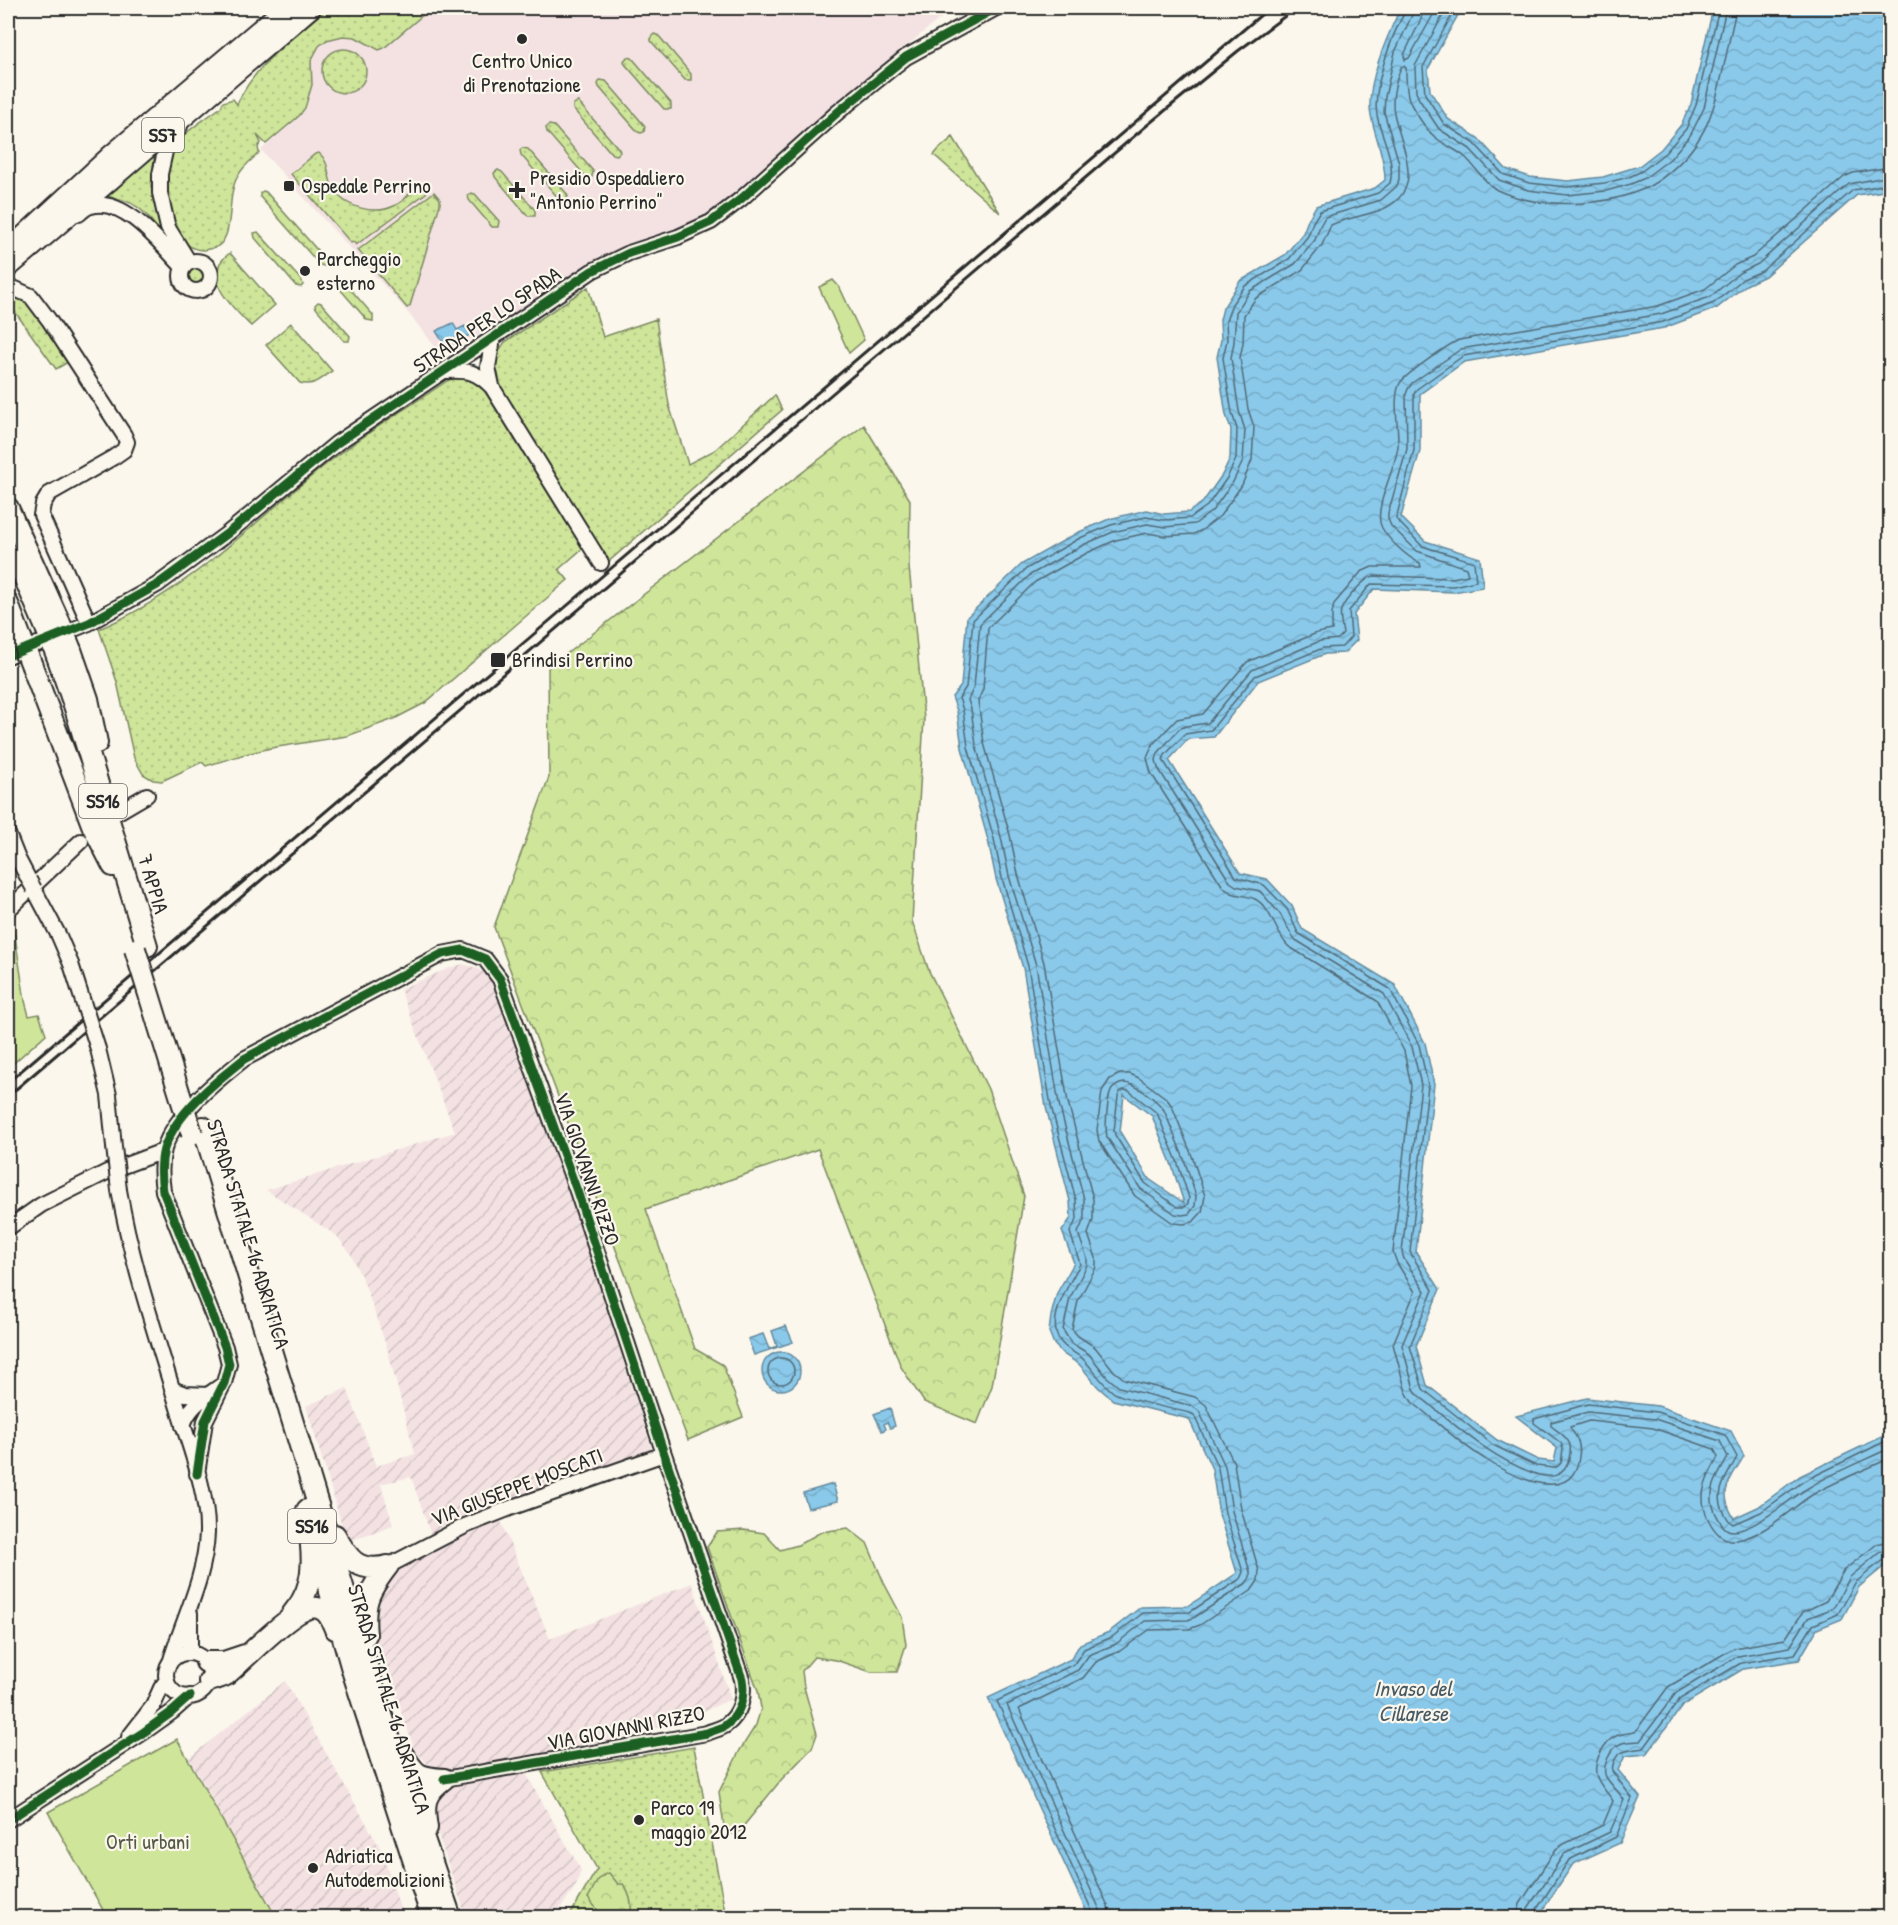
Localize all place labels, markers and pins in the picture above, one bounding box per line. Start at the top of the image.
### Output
marker: Centro Unico di Prenotazione [515,32,529,46]
place label: Centro Unico di Prenotazione [463,46,581,99]
place label: Presidio Ospedaliero "Antonio Perrino" [530,163,684,216]
place label: Ospedale Perrino [301,171,431,200]
marker: Ospedale Perrino [282,179,296,193]
marker: Presidio Ospedaliero "Antonio Perrino" [508,181,526,199]
place label: Parcheggio esterno [317,244,401,297]
marker: Parcheggio esterno [298,264,312,278]
place label: Brindisi Perrino [512,645,633,674]
marker: Brindisi Perrino [489,651,507,669]
place label: Parco 19 maggio 2012 [651,1793,747,1846]
marker: Parco 19 maggio 2012 [632,1813,646,1827]
place label: Adriatica Autodemolizioni [325,1841,445,1894]
marker: Adriatica Autodemolizioni [306,1861,320,1875]

